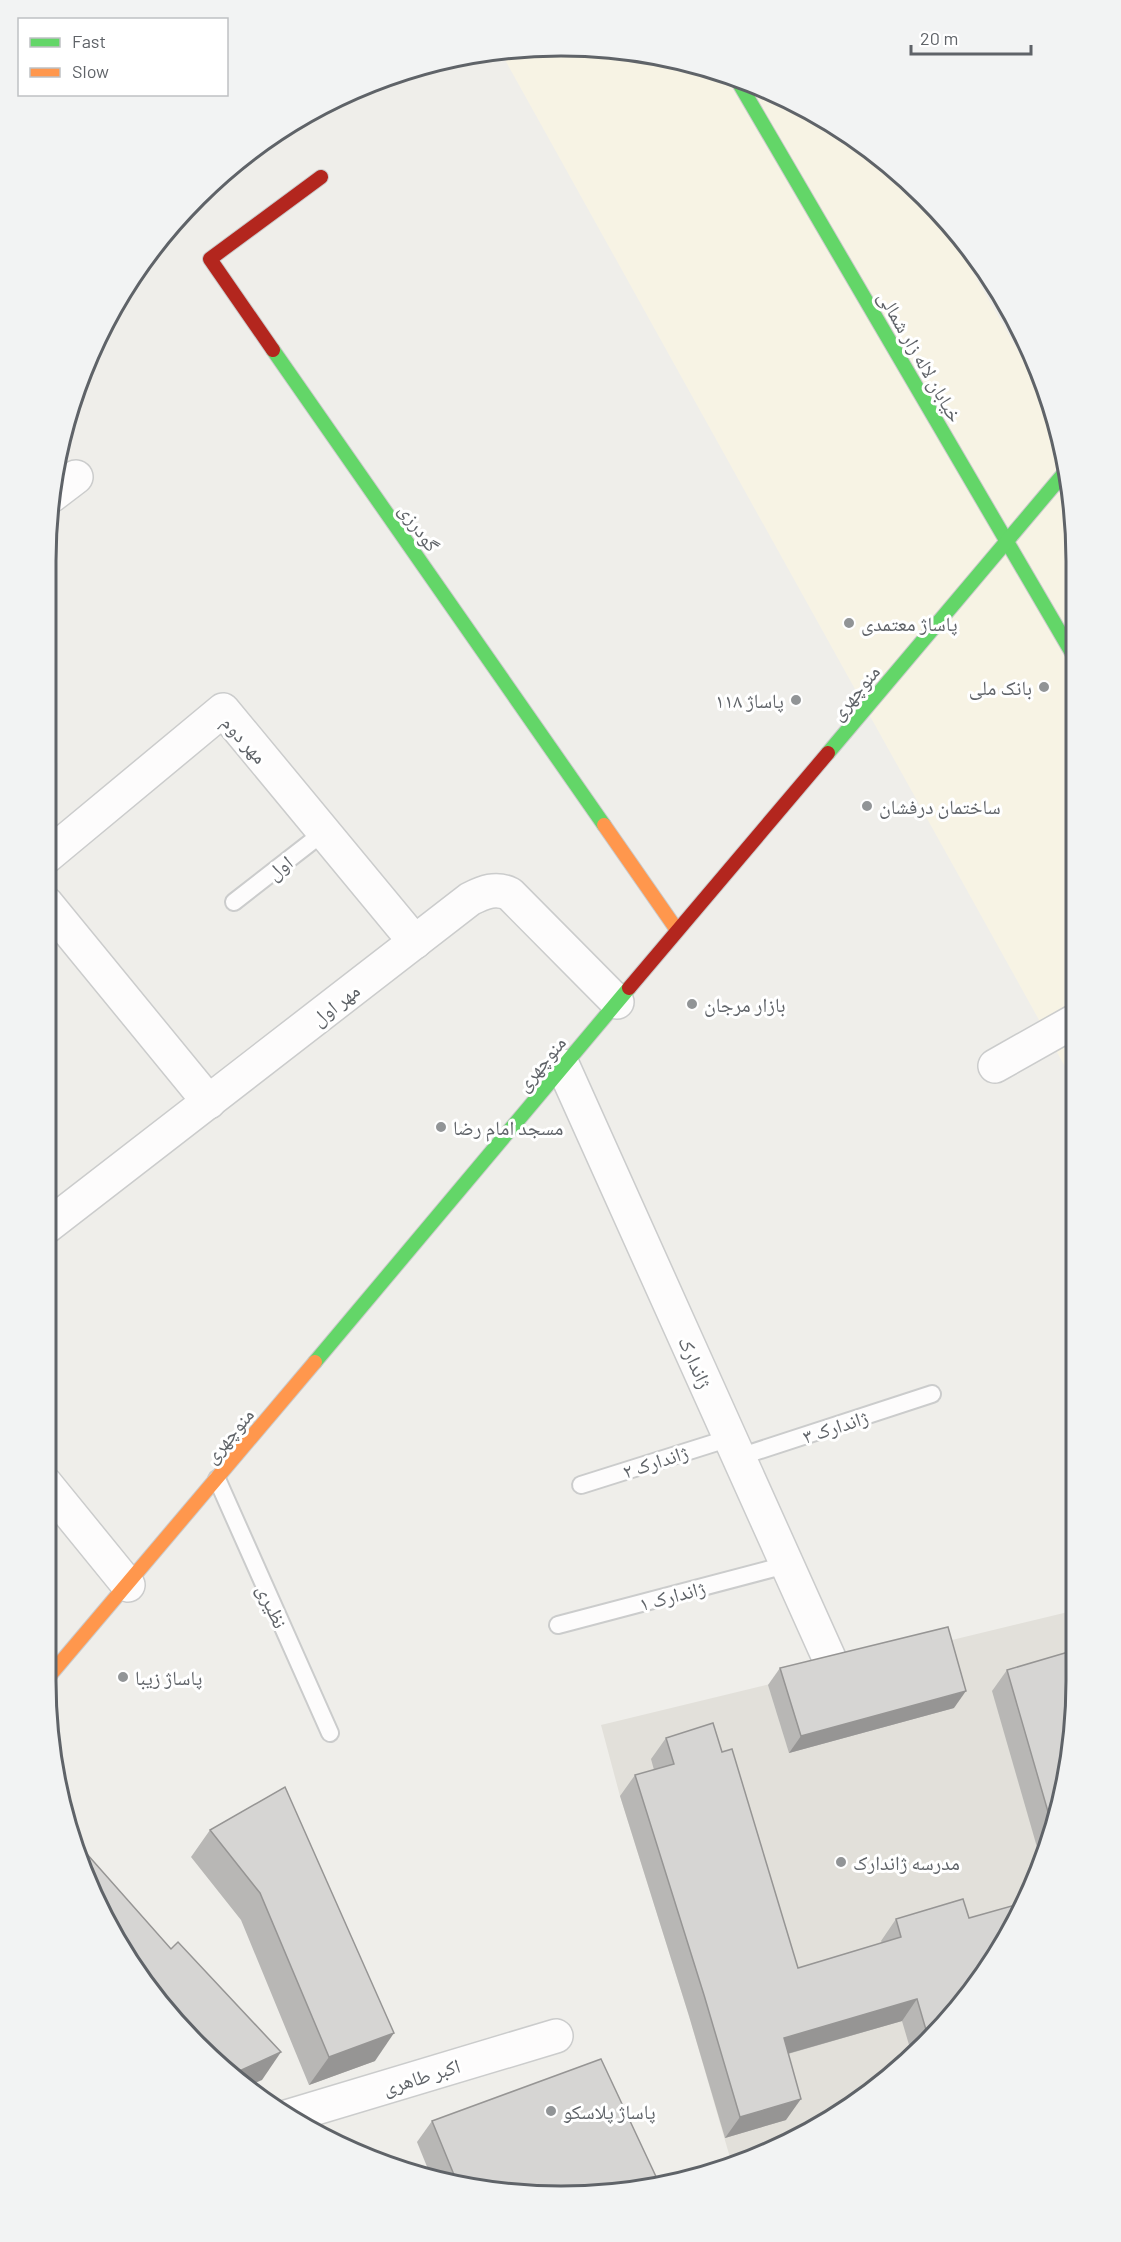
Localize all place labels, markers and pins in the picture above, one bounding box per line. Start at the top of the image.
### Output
place label: پاساژ معتمدی [861,611,958,636]
marker: پاساژ معتمدی [842,616,856,630]
place label: بانک ملی [969,675,1032,700]
marker: بانک ملی [1037,680,1051,694]
place label: پاساژ ۱۱۸ [715,688,784,713]
marker: پاساژ ۱۱۸ [789,693,803,707]
place label: ساختمان درفشان [879,794,1001,819]
marker: ساختمان درفشان [860,799,874,813]
place label: بازار مرجان [704,992,785,1017]
marker: بازار مرجان [685,997,699,1011]
place label: مسجد امام رضا [453,1115,563,1142]
marker: مسجد امام رضا [434,1120,448,1134]
place label: پاساژ زیبا [135,1665,202,1690]
marker: پاساژ زیبا [116,1670,130,1684]
place label: مدرسه ژاندارک [853,1850,960,1874]
marker: مدرسه ژاندارک [834,1855,848,1869]
place label: پاساژ پلاسکو [563,2099,656,2124]
marker: پاساژ پلاسکو [544,2104,558,2118]

